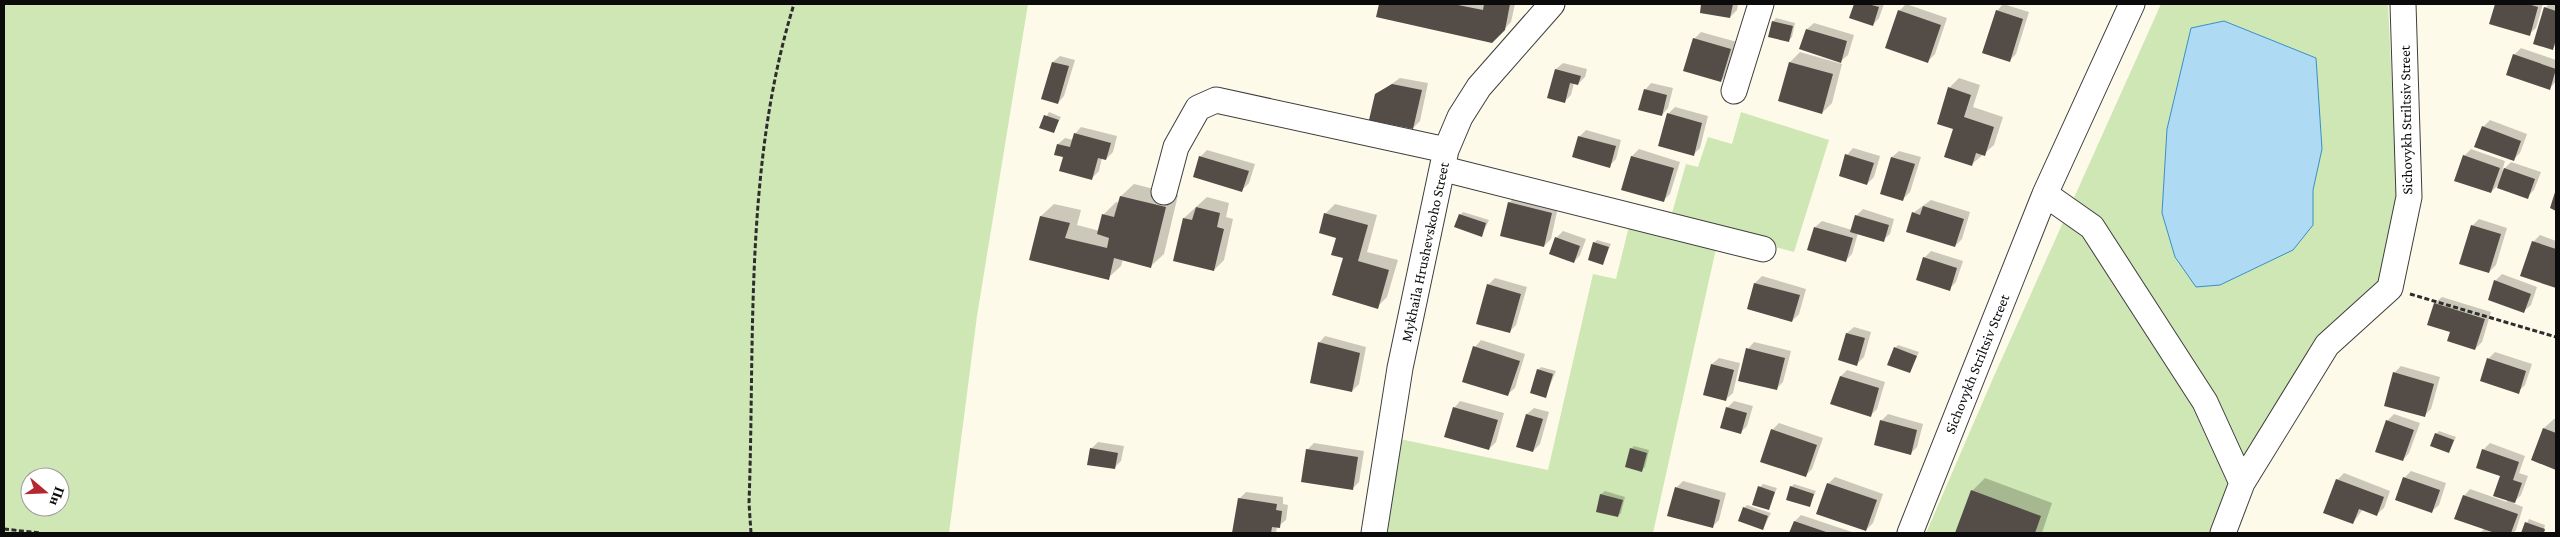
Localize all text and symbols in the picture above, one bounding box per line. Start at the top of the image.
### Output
street label: Sichovykh Striltsiv Street [2397,44,2416,195]
street label: Mykhaila Hrushevskoho Street [1398,160,1453,344]
street label: Sichovykh Striltsiv Street [1942,291,2014,437]
north arrow [20,467,70,517]
text: Пн [47,485,68,508]

